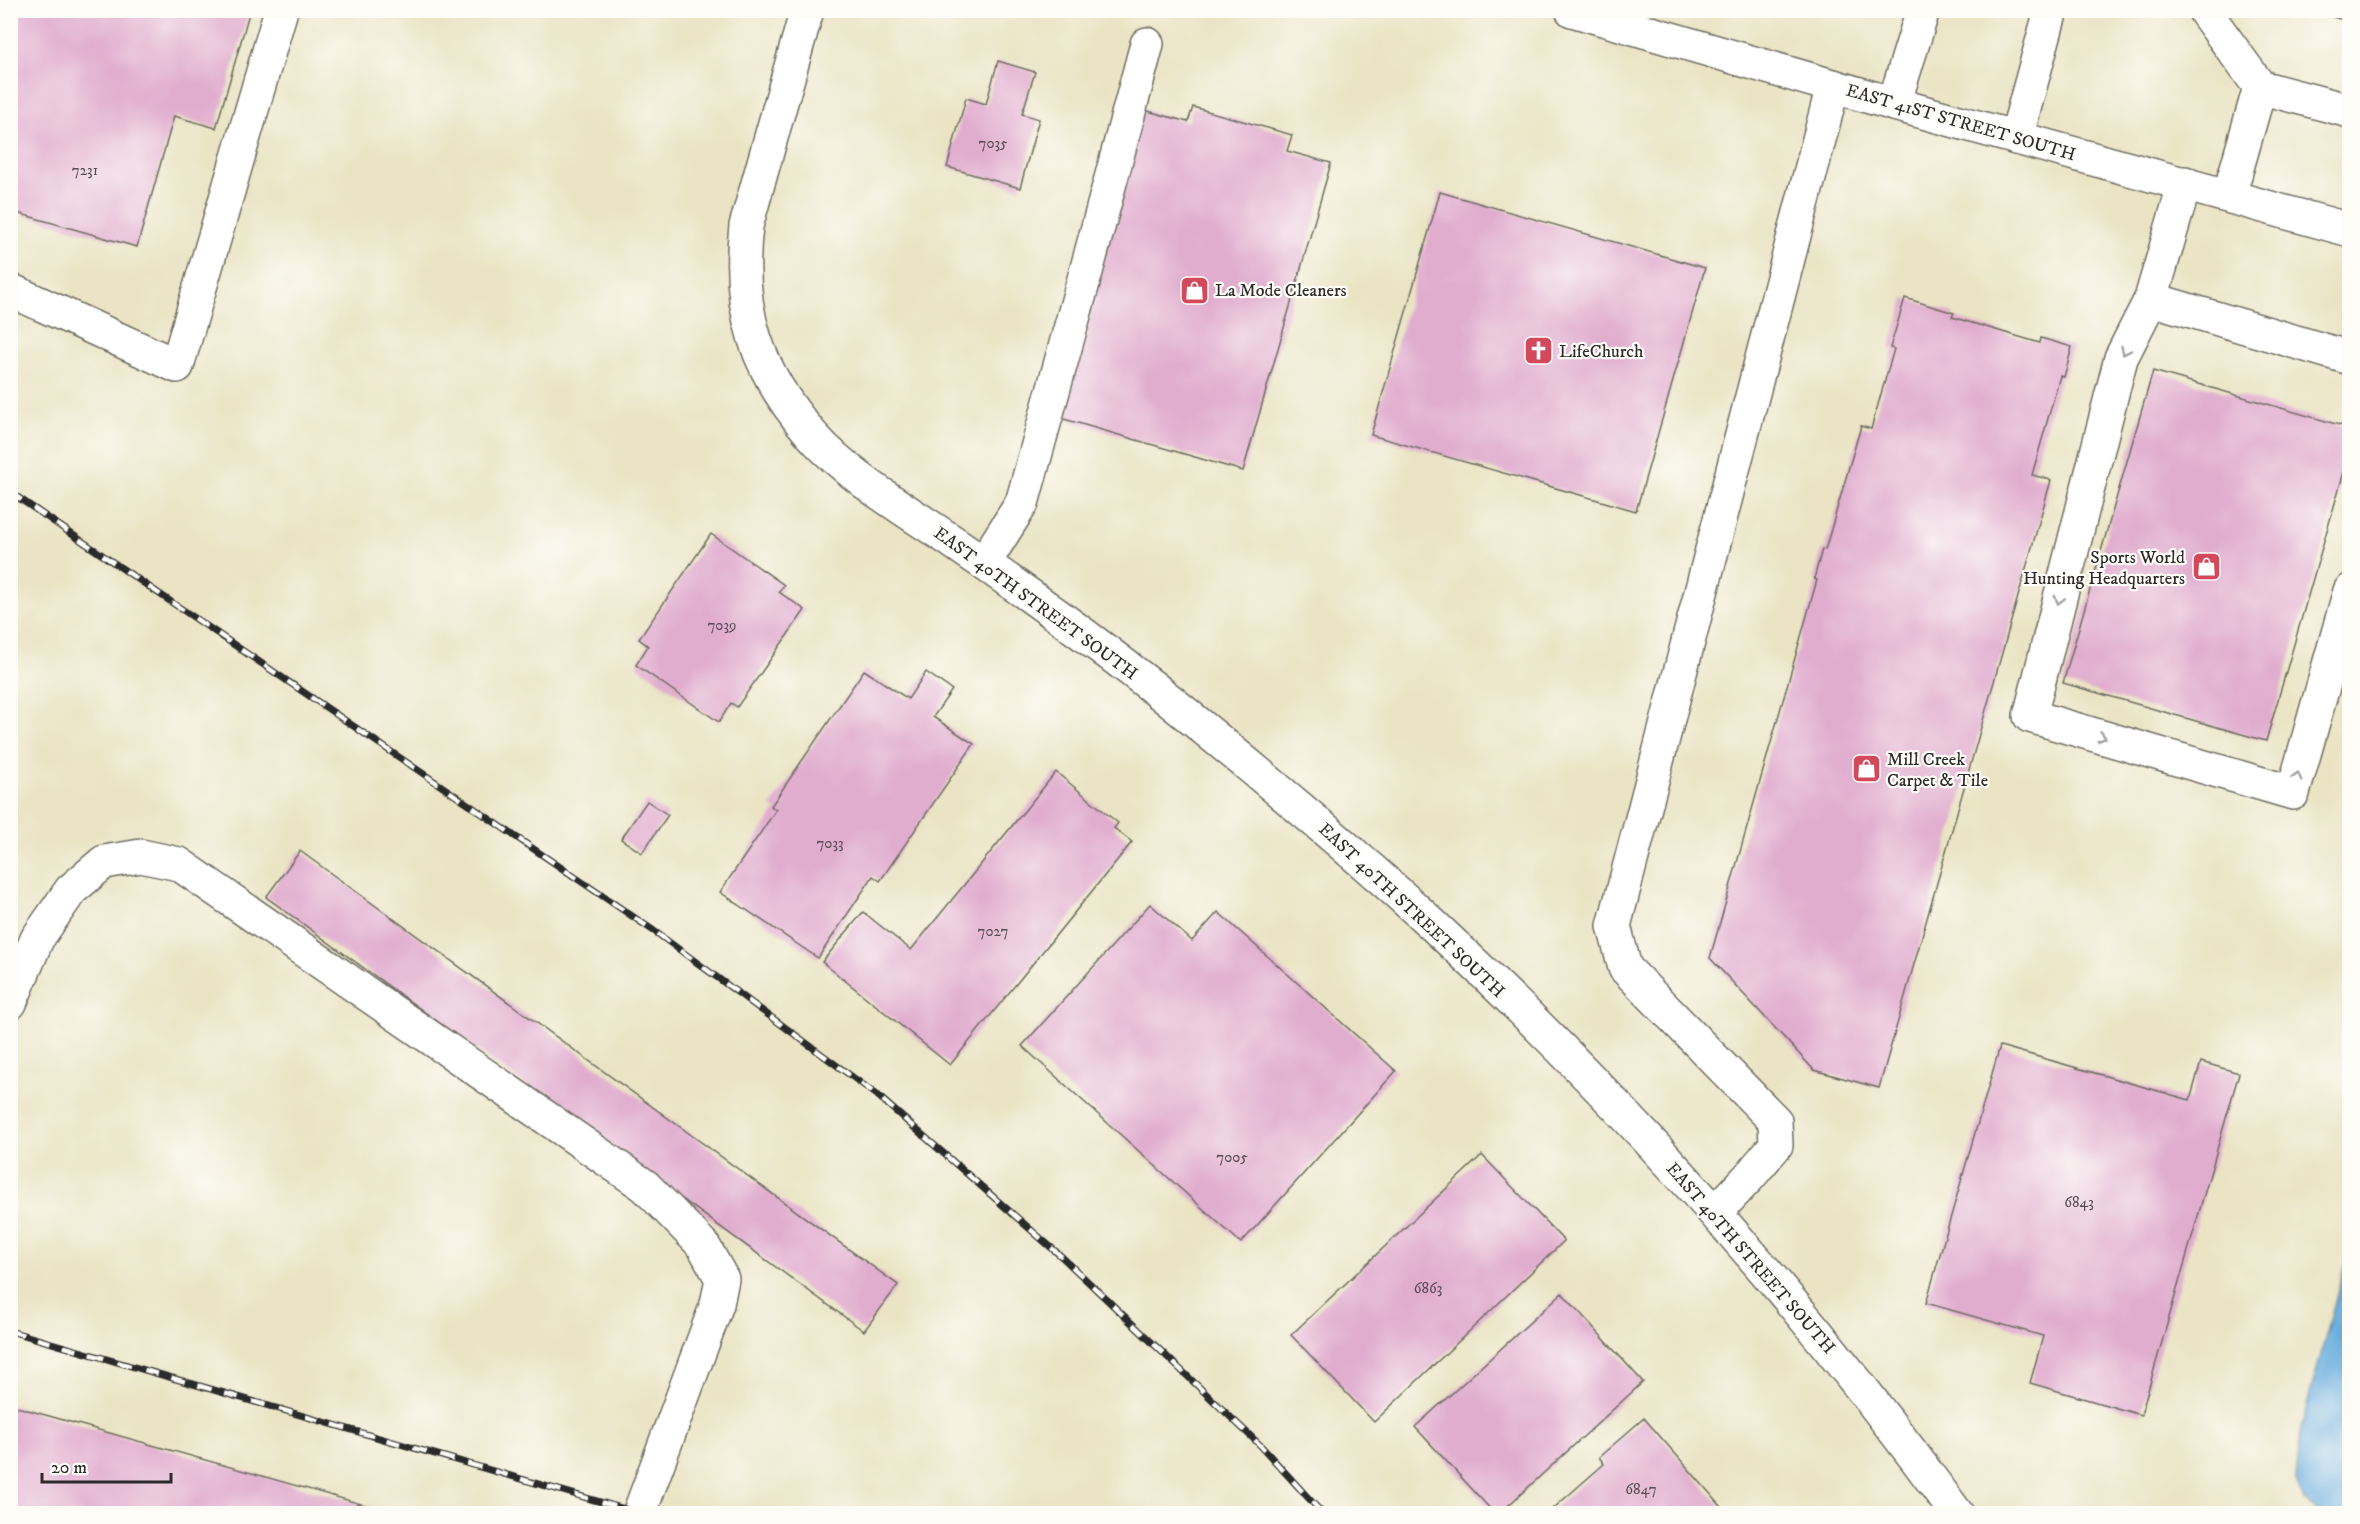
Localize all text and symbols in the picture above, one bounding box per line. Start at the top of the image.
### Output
street label: EAST 41ST STREET SOUTH [1843,80,2078,166]
house number: 7035 [978,134,1008,153]
house number: 7231 [72,161,98,180]
shop icon: La Mode Cleaners [1178,274,1210,306]
place label: La Mode Cleaners [1215,280,1347,302]
church icon: LifeChurch [1522,335,1554,367]
place label: LifeChurch [1559,341,1644,363]
one-way arrow [2120,345,2132,356]
street label: EAST 40TH STREET SOUTH [929,522,1142,685]
place label: Sports World Hunting Headquarters [2023,547,2185,590]
shop icon: Sports World Hunting Headquarters [2190,551,2222,583]
one-way arrow [2054,595,2067,605]
house number: 7039 [707,616,737,635]
one-way arrow [2096,730,2107,742]
place label: Mill Creek Carpet & Tile [1887,749,1988,792]
shop icon: Mill Creek Carpet & Tile [1850,753,1882,785]
one-way arrow [2290,771,2303,781]
street label: EAST 40TH STREET SOUTH [1314,819,1509,1003]
house number: 7033 [816,834,844,853]
house number: 7027 [978,922,1009,941]
house number: 7005 [1216,1148,1248,1167]
street label: EAST 40TH STREET SOUTH [1661,1158,1839,1359]
house number: 6843 [2064,1193,2094,1212]
house number: 6863 [1414,1279,1442,1298]
scale bar [42,1446,171,1484]
text: 20 m [51,1457,87,1479]
house number: 6847 [1625,1480,1657,1499]

